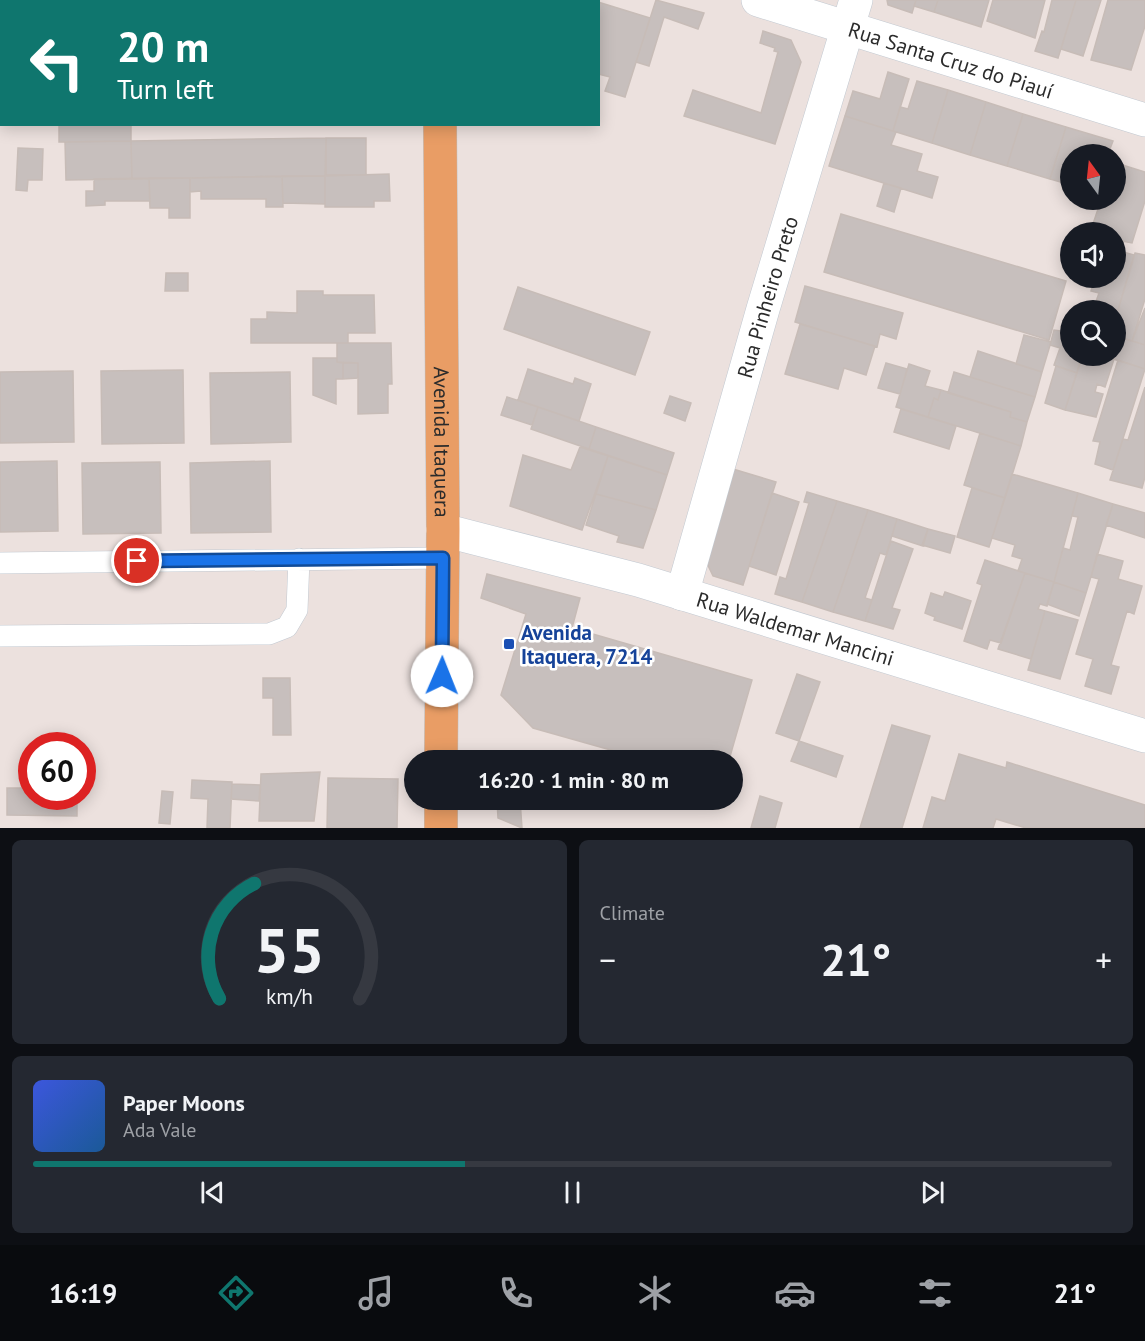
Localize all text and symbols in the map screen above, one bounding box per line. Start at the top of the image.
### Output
street label: Rua Santa Cruz do Piauí [845,15,1057,104]
text: 20 m [117,19,209,74]
icon: left [18,24,96,102]
text: Turn left [117,72,214,106]
north arrow [1060,144,1126,210]
map controls [1060,144,1126,366]
street label: Rua Pinheiro Preto [731,213,804,381]
button: sound [1060,222,1126,288]
button: search [1060,300,1126,366]
street label: Avenida Itaquera [428,366,456,518]
pin [111,535,162,586]
icon: arrive [120,544,153,577]
street label: Rua Waldemar Mancini [693,585,898,672]
place label: Avenida Itaquera, 7214 [521,619,653,670]
marker: Avenida Itaquera, 7214 [502,637,516,651]
position arrow [410,644,474,708]
speed limit sign: 60 [18,732,96,810]
text: 16:20 · 1 min · 80 m [478,766,669,794]
text: Climate [600,900,665,926]
text: 55 [254,909,325,990]
text: 21° [820,930,891,988]
text: − [600,938,616,981]
text: + [1095,938,1112,981]
text: km/h [266,982,313,1010]
text: Paper Moons [123,1089,245,1117]
text: Ada Vale [123,1117,196,1143]
icon: previous [196,1176,229,1209]
icon: pause [556,1176,589,1209]
icon: next [916,1176,949,1209]
icon: directions [215,1272,257,1314]
icon: music [355,1272,397,1314]
icon: phone [495,1272,537,1314]
icon: climate [634,1272,676,1314]
icon: car [774,1272,816,1314]
icon: filters [914,1272,956,1314]
text: 16:19 [49,1276,117,1310]
text: 21° [1054,1276,1096,1310]

